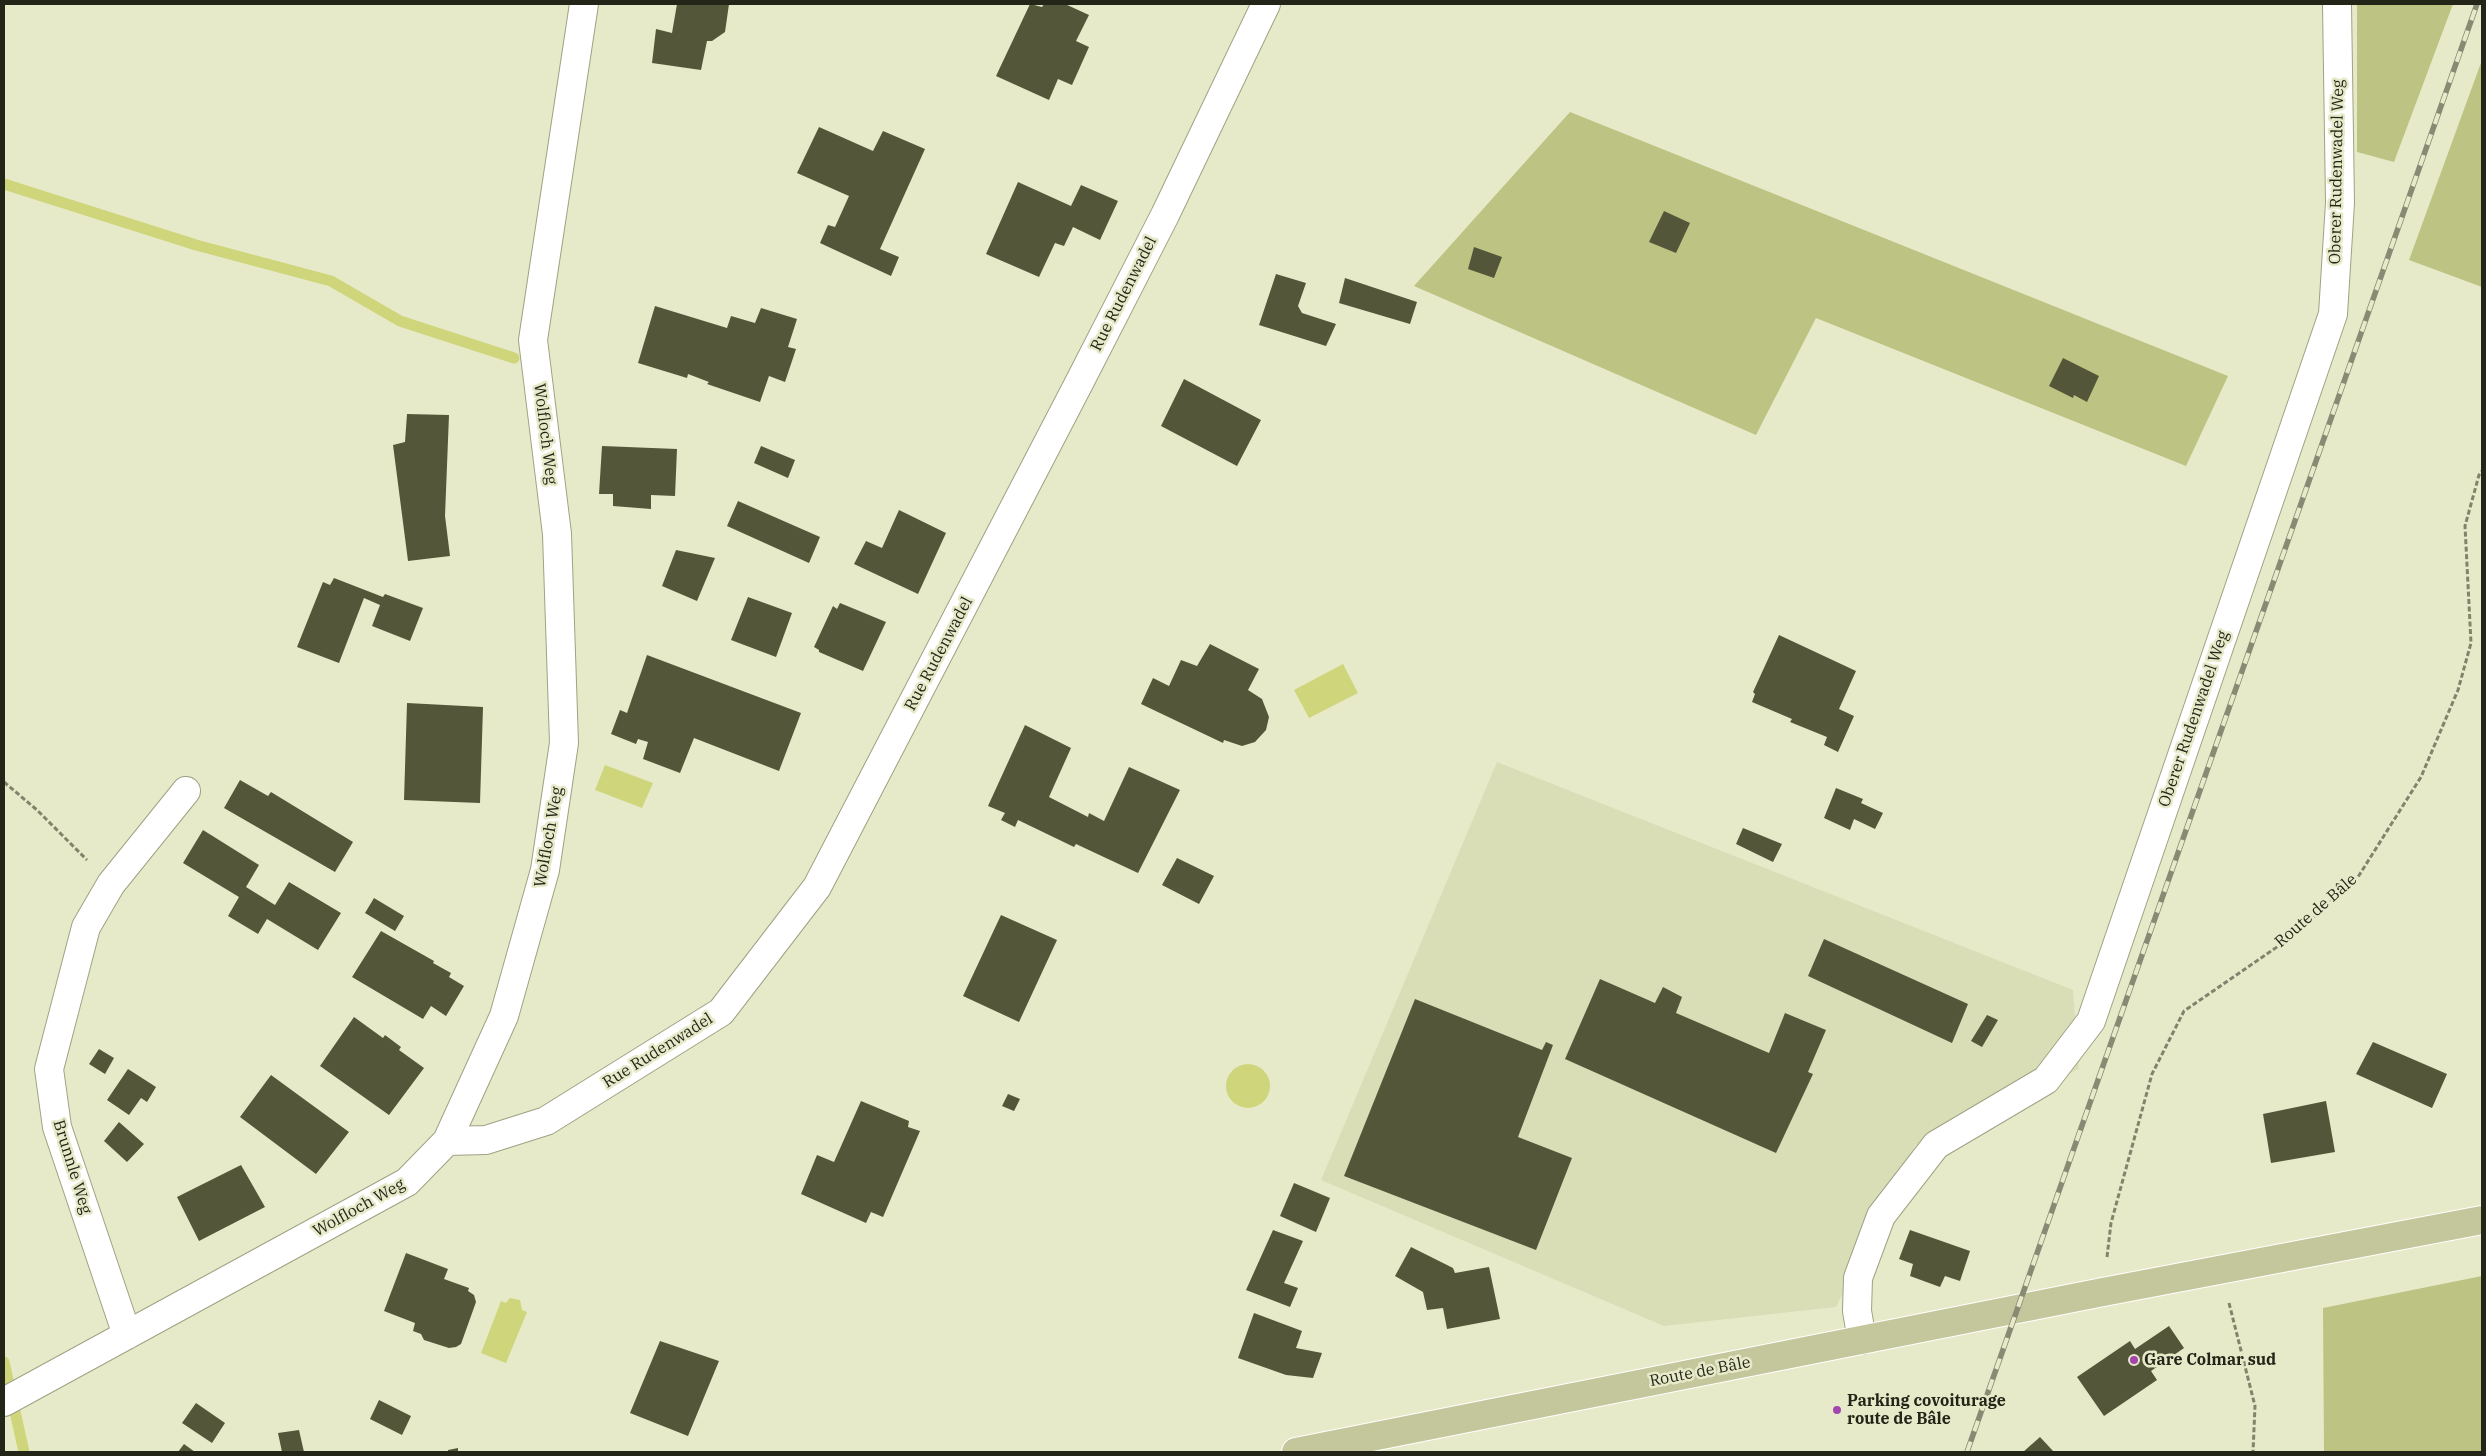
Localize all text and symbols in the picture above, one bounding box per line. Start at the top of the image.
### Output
street label: Oberer Rudenwadel Weg [2326,79,2348,265]
street label: Rue Rudenwadel [1087,234,1161,354]
street label: Wolfloch Weg [529,382,561,486]
street label: Rue Rudenwadel [901,594,977,714]
street label: Oberer Rudenwadel Weg [2155,628,2233,810]
street label: Wolfloch Weg [531,785,567,889]
street label: Route de Bâle [2271,870,2361,952]
street label: Rue Rudenwadel [600,1009,716,1093]
street label: Brunnle Weg [49,1118,95,1216]
street label: Wolfloch Weg [310,1175,408,1241]
place label: Gare Colmar sud [2144,1350,2276,1370]
street label: Route de Bâle [1648,1353,1752,1391]
marker: Gare Colmar sud [2128,1354,2140,1366]
place label: Parking covoiturage route de Bâle [1847,1391,2006,1429]
marker: Parking covoiturage route de Bâle [1831,1404,1843,1416]

